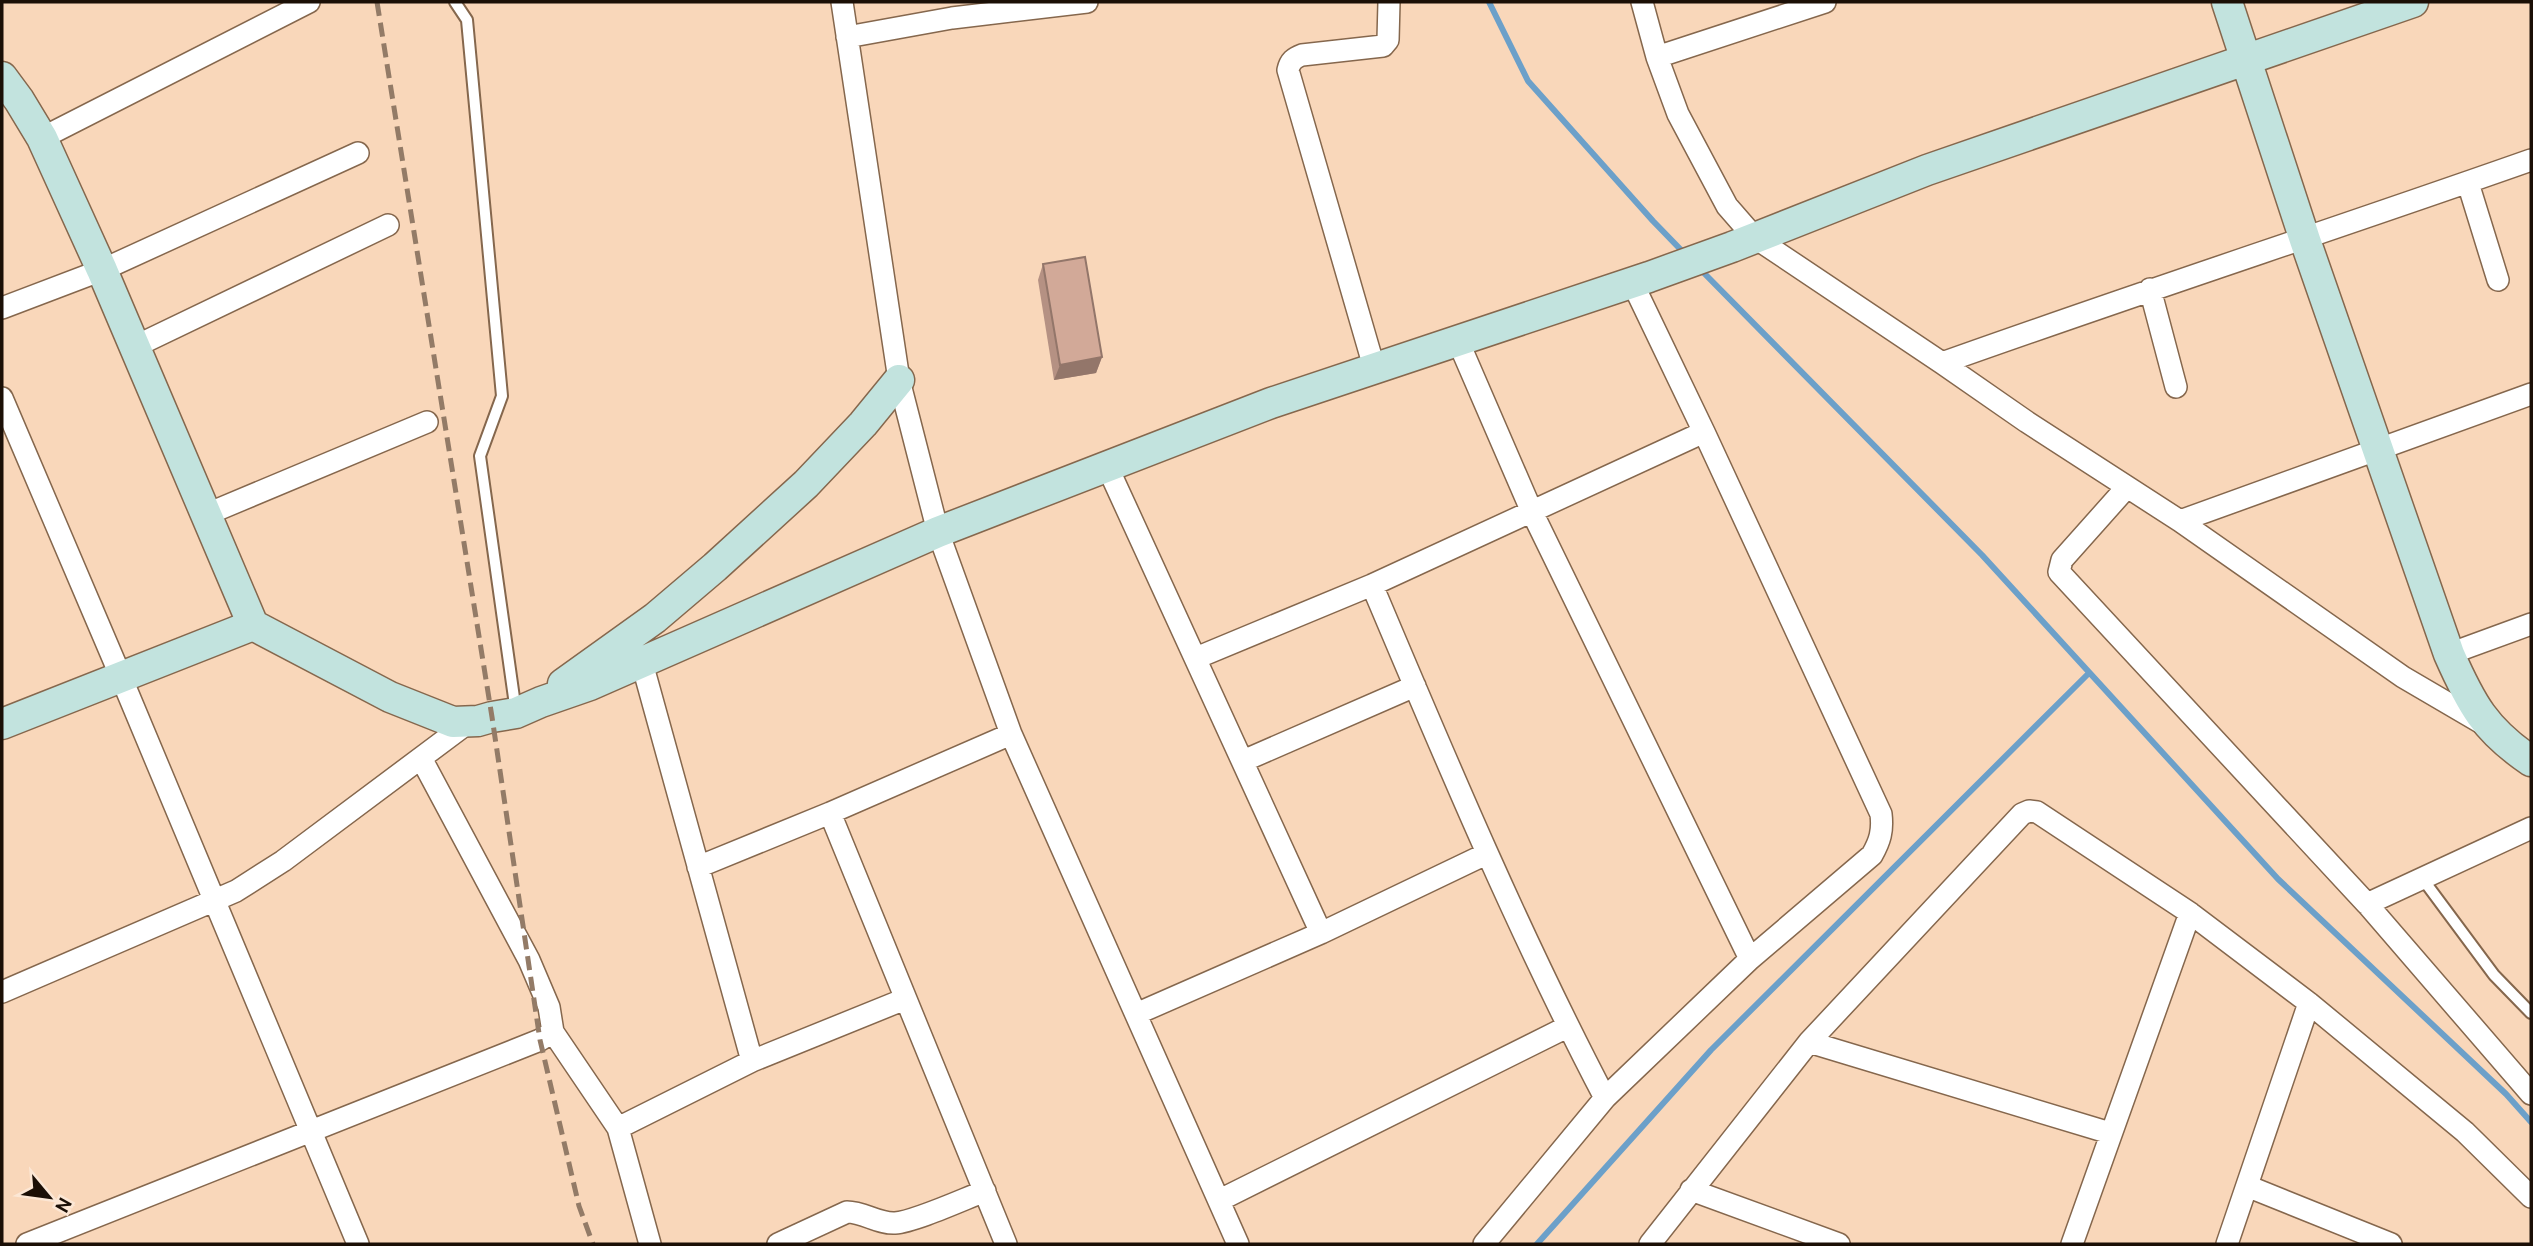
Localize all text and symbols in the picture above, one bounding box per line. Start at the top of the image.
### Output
north arrow [14,1162,84,1232]
text: N [50,1194,77,1216]

